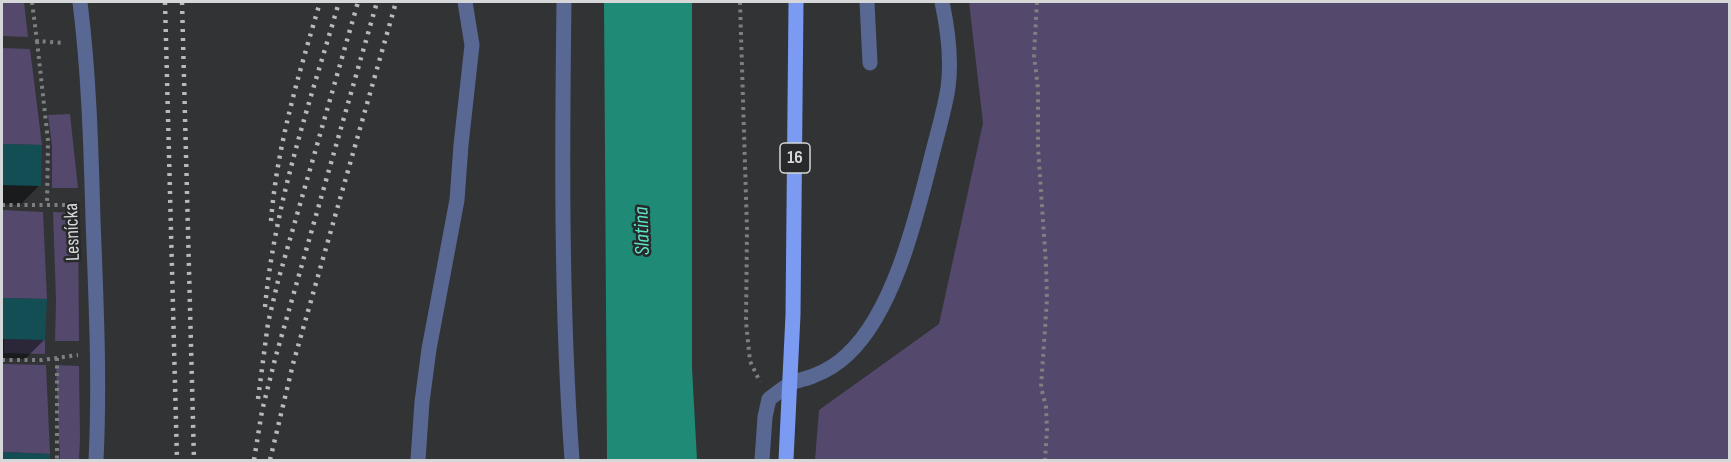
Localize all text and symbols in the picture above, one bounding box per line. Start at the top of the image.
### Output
road number: 16 [780,143,810,173]
street label: Lesnícka [60,203,86,261]
water label: Slatina [630,206,656,256]

